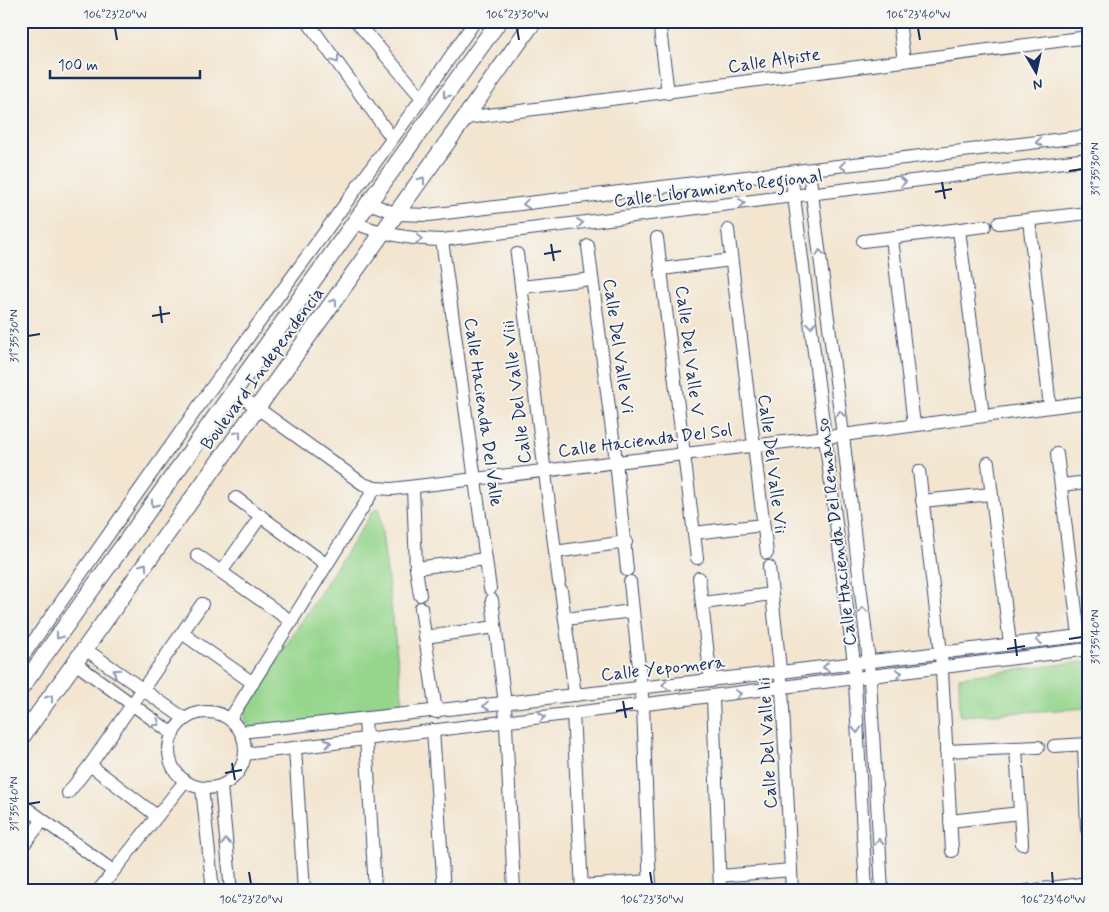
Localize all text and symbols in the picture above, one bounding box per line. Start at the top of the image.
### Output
text: 106°23'20"W [83,7,147,23]
text: 106°23'30"W [486,7,549,23]
text: 106°23'40"W [886,7,950,23]
street label: Calle Alpiste [726,43,822,79]
scale bar [50,48,200,80]
north arrow [1012,48,1062,98]
one-way arrow [330,54,339,64]
text: 100 m [58,56,98,76]
text: N [1032,74,1044,93]
one-way arrow [443,89,452,98]
one-way arrow [1035,136,1043,147]
text: 31°35'30"N [1088,142,1104,196]
one-way arrow [839,160,847,171]
street label: Calle Libramiento Regional [612,164,824,216]
one-way arrow [416,176,425,186]
one-way arrow [899,177,907,188]
one-way arrow [521,198,529,209]
one-way arrow [738,198,746,209]
one-way arrow [577,218,585,229]
one-way arrow [415,234,423,245]
one-way arrow [815,248,826,256]
street label: Calle Del Valle Vi [597,277,639,415]
street label: Boulevard Independencia [195,282,330,455]
street label: Calle Del Valle V [669,284,709,418]
one-way arrow [328,299,337,308]
text: 31°35'30"N [7,309,23,363]
street label: Calle Hacienda Del Valle [458,316,508,508]
street label: Calle Del Valle Viii [496,319,538,465]
one-way arrow [805,322,816,330]
street label: Calle Del Valle Vii [752,393,792,535]
one-way arrow [836,410,846,418]
street label: Calle Hacienda Del Remanso [811,416,863,647]
street label: Calle Hacienda Del Sol [557,418,733,464]
one-way arrow [232,430,241,440]
one-way arrow [151,498,160,508]
one-way arrow [138,562,147,572]
one-way arrow [858,606,869,614]
text: 31°35'40"N [1088,609,1104,665]
one-way arrow [56,630,65,640]
one-way arrow [1035,635,1044,645]
street label: Calle Yepomera [600,651,727,687]
one-way arrow [822,661,830,672]
one-way arrow [895,668,903,679]
one-way arrow [113,669,122,677]
street label: Calle Del Valle Iii [753,677,783,809]
one-way arrow [660,679,668,690]
one-way arrow [734,689,742,700]
one-way arrow [44,694,53,704]
one-way arrow [481,700,489,711]
one-way arrow [537,712,546,722]
one-way arrow [151,717,161,726]
one-way arrow [852,726,863,734]
one-way arrow [325,738,333,749]
text: 31°35'40"N [7,776,23,832]
one-way arrow [221,838,232,846]
one-way arrow [874,838,885,846]
text: 106°23'20"W [219,892,283,908]
text: 106°23'30"W [621,892,684,908]
text: 106°23'40"W [1021,892,1085,908]

